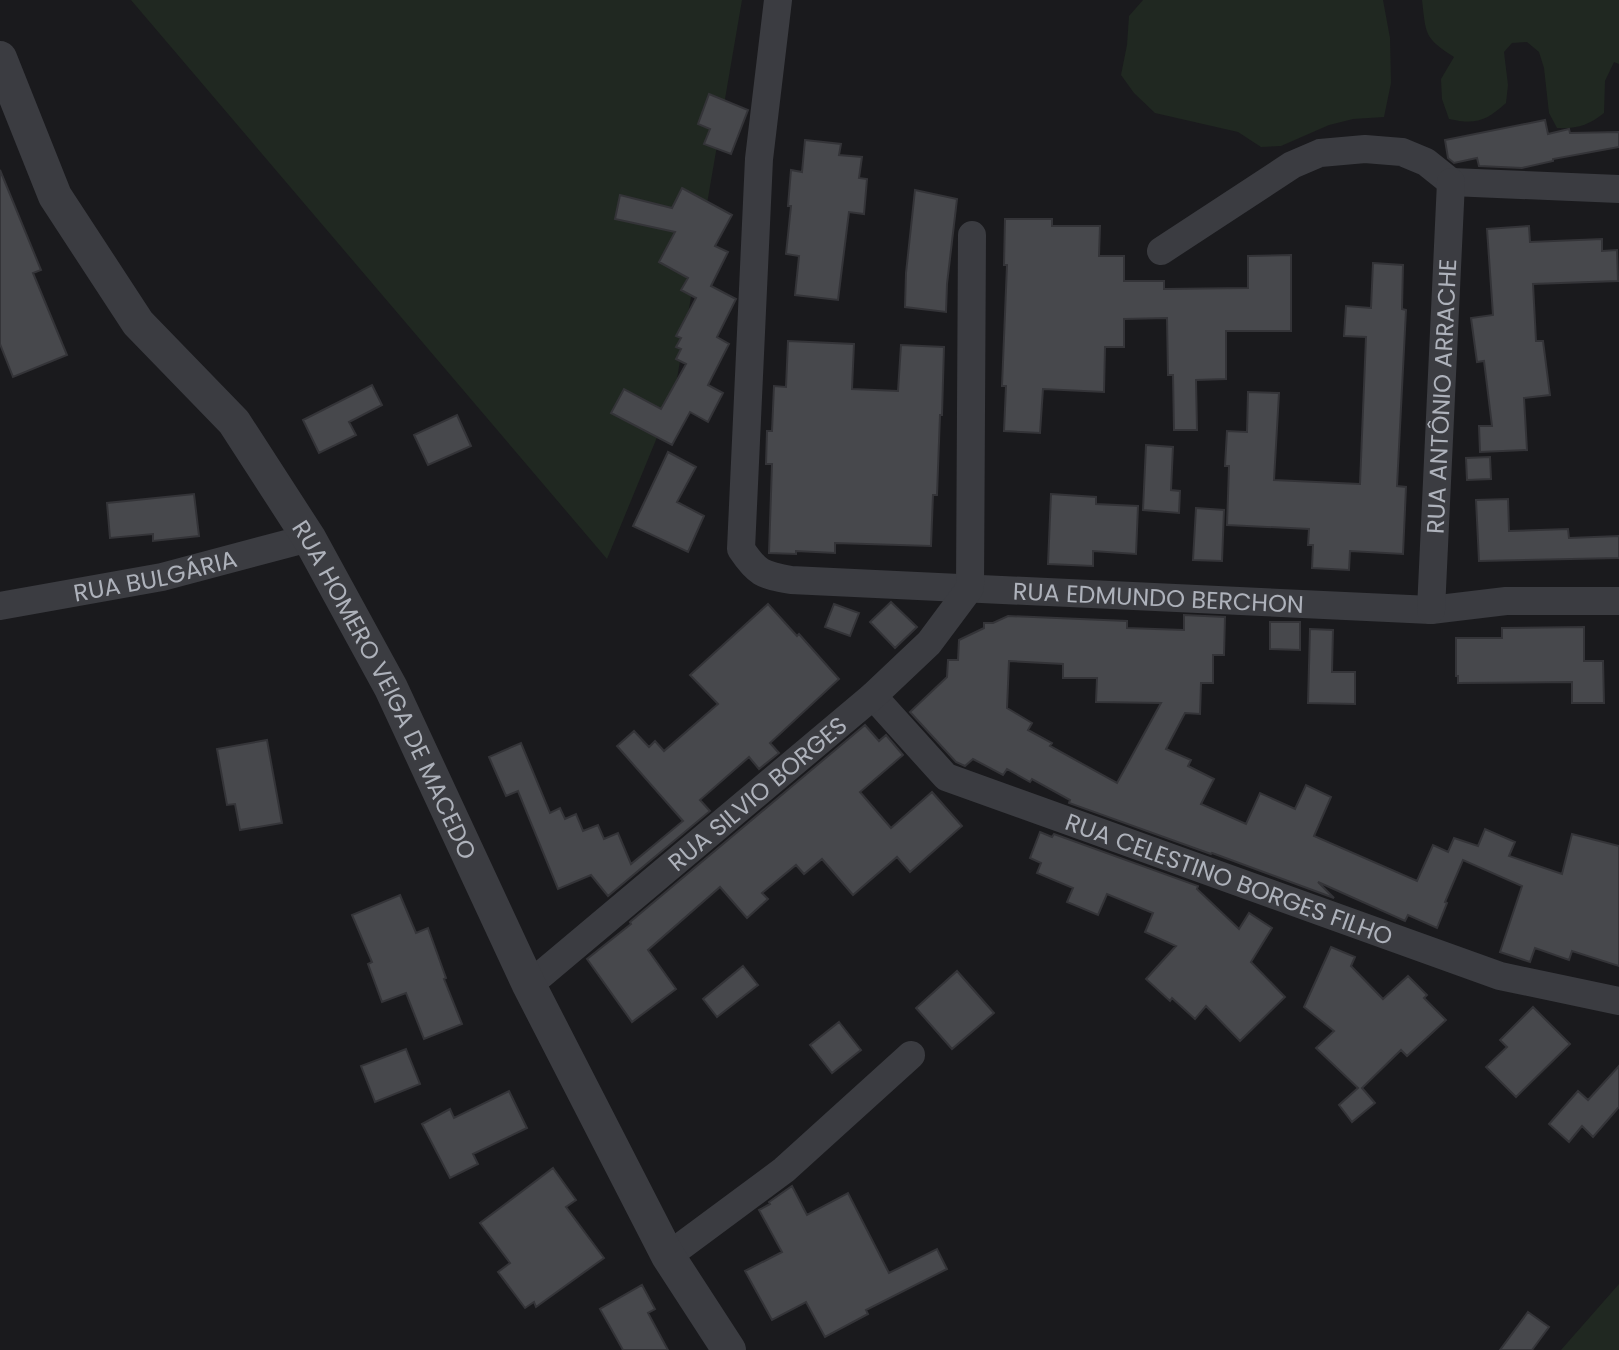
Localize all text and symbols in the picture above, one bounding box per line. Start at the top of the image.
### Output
street label: RUA ANTÔNIO ARRACHE [1418,258,1464,535]
street label: RUA HOMERO VEIGA DE MACEDO [285,513,485,865]
street label: RUA BULGÁRIA [71,541,240,609]
street label: RUA EDMUNDO BERCHON [1012,574,1305,621]
street label: RUA SILVIO BORGES [661,708,854,878]
street label: RUA CELESTINO BORGES FILHO [1061,805,1397,953]

